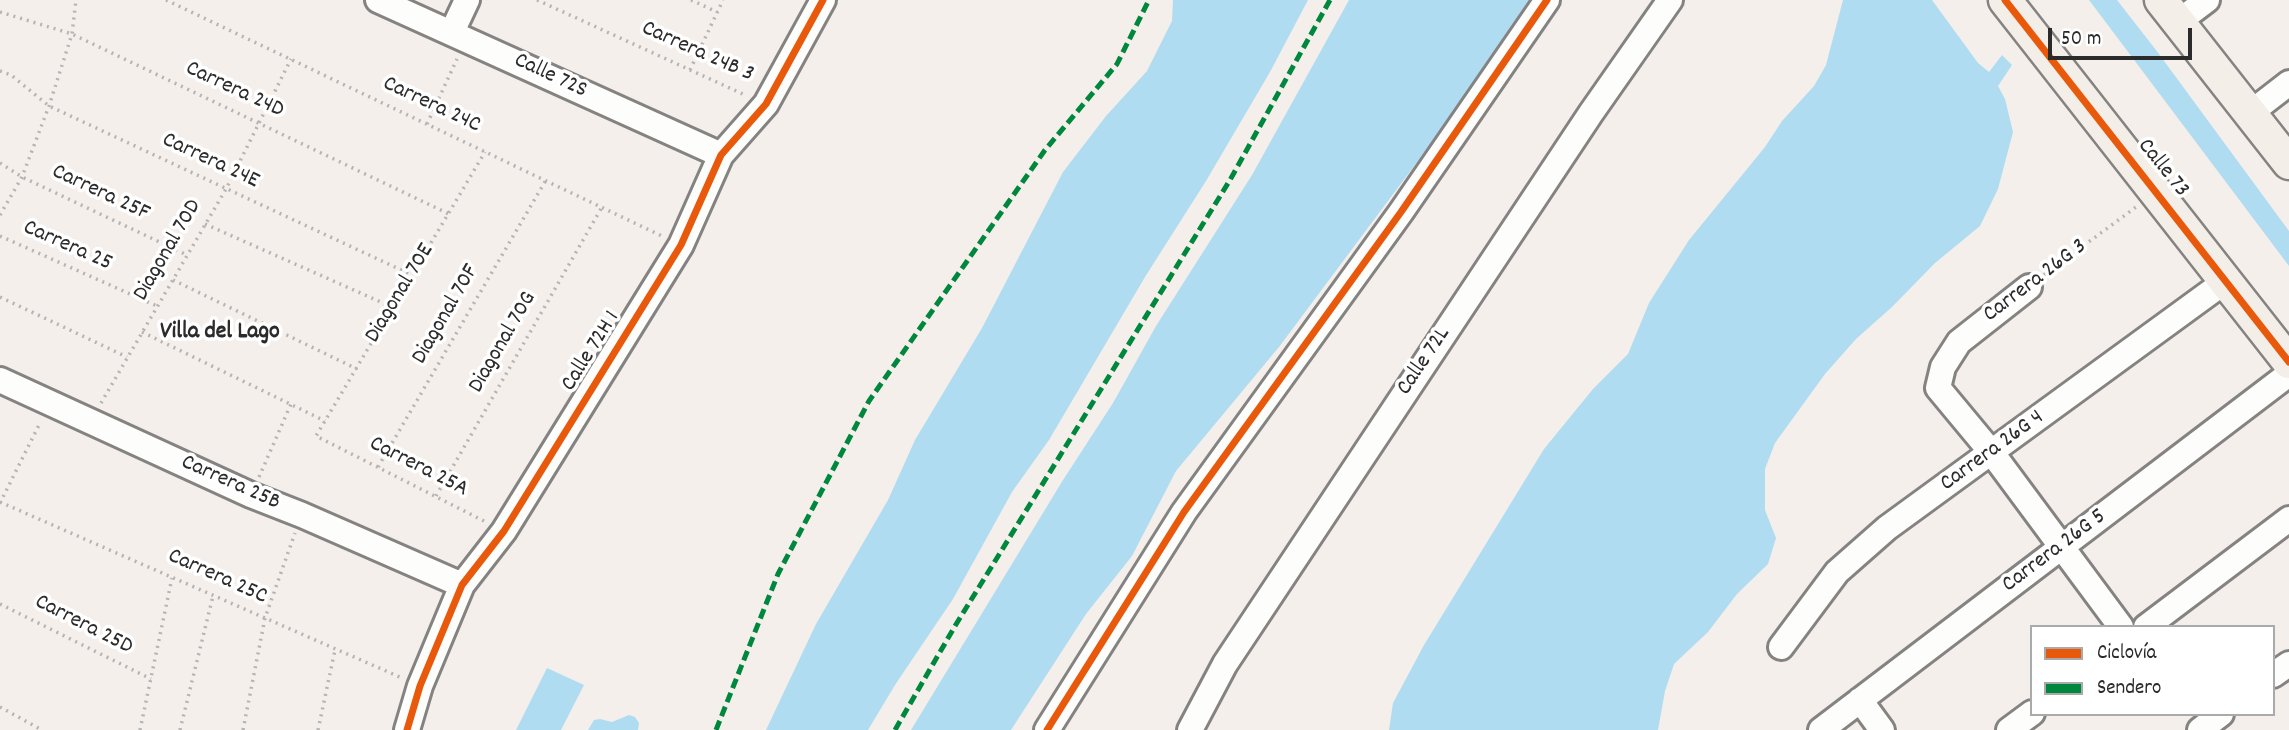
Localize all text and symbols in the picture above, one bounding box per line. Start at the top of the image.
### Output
scale bar [2051,14,2194,58]
street label: Carrera 24B 3 [637,16,757,90]
text: 50 m [2061,25,2101,55]
street label: Calle 72S [509,48,591,106]
street label: Carrera 24D [180,56,288,126]
street label: Carrera 24C [378,71,484,141]
street label: Carrera 24E [157,128,263,196]
street label: Calle 73 [2130,134,2194,204]
street label: Carrera 25F [47,159,153,229]
street label: Diagonal 70D [129,195,209,307]
street label: Carrera 25 [18,215,116,279]
street label: Carrera 26G 3 [1979,234,2093,330]
street label: Diagonal 70E [361,239,441,349]
street label: Diagonal 70F [407,260,487,370]
street label: Diagonal 70G [464,287,544,399]
street label: Calle 72H 1 [557,307,627,397]
district label: Villa del Lago [160,320,280,348]
street label: Calle 72L [1392,322,1458,402]
street label: Carrera 26G 4 [1936,405,2050,499]
street label: Carrera 25A [364,431,472,505]
street label: Carrera 25B [176,450,284,518]
street label: Carrera 26G 5 [1998,504,2112,600]
street label: Carrera 25C [163,544,271,612]
street label: Carrera 25D [29,590,137,662]
legend [2030,625,2275,716]
text: Ciclovía [2097,639,2156,669]
text: Sendero [2097,674,2161,704]

